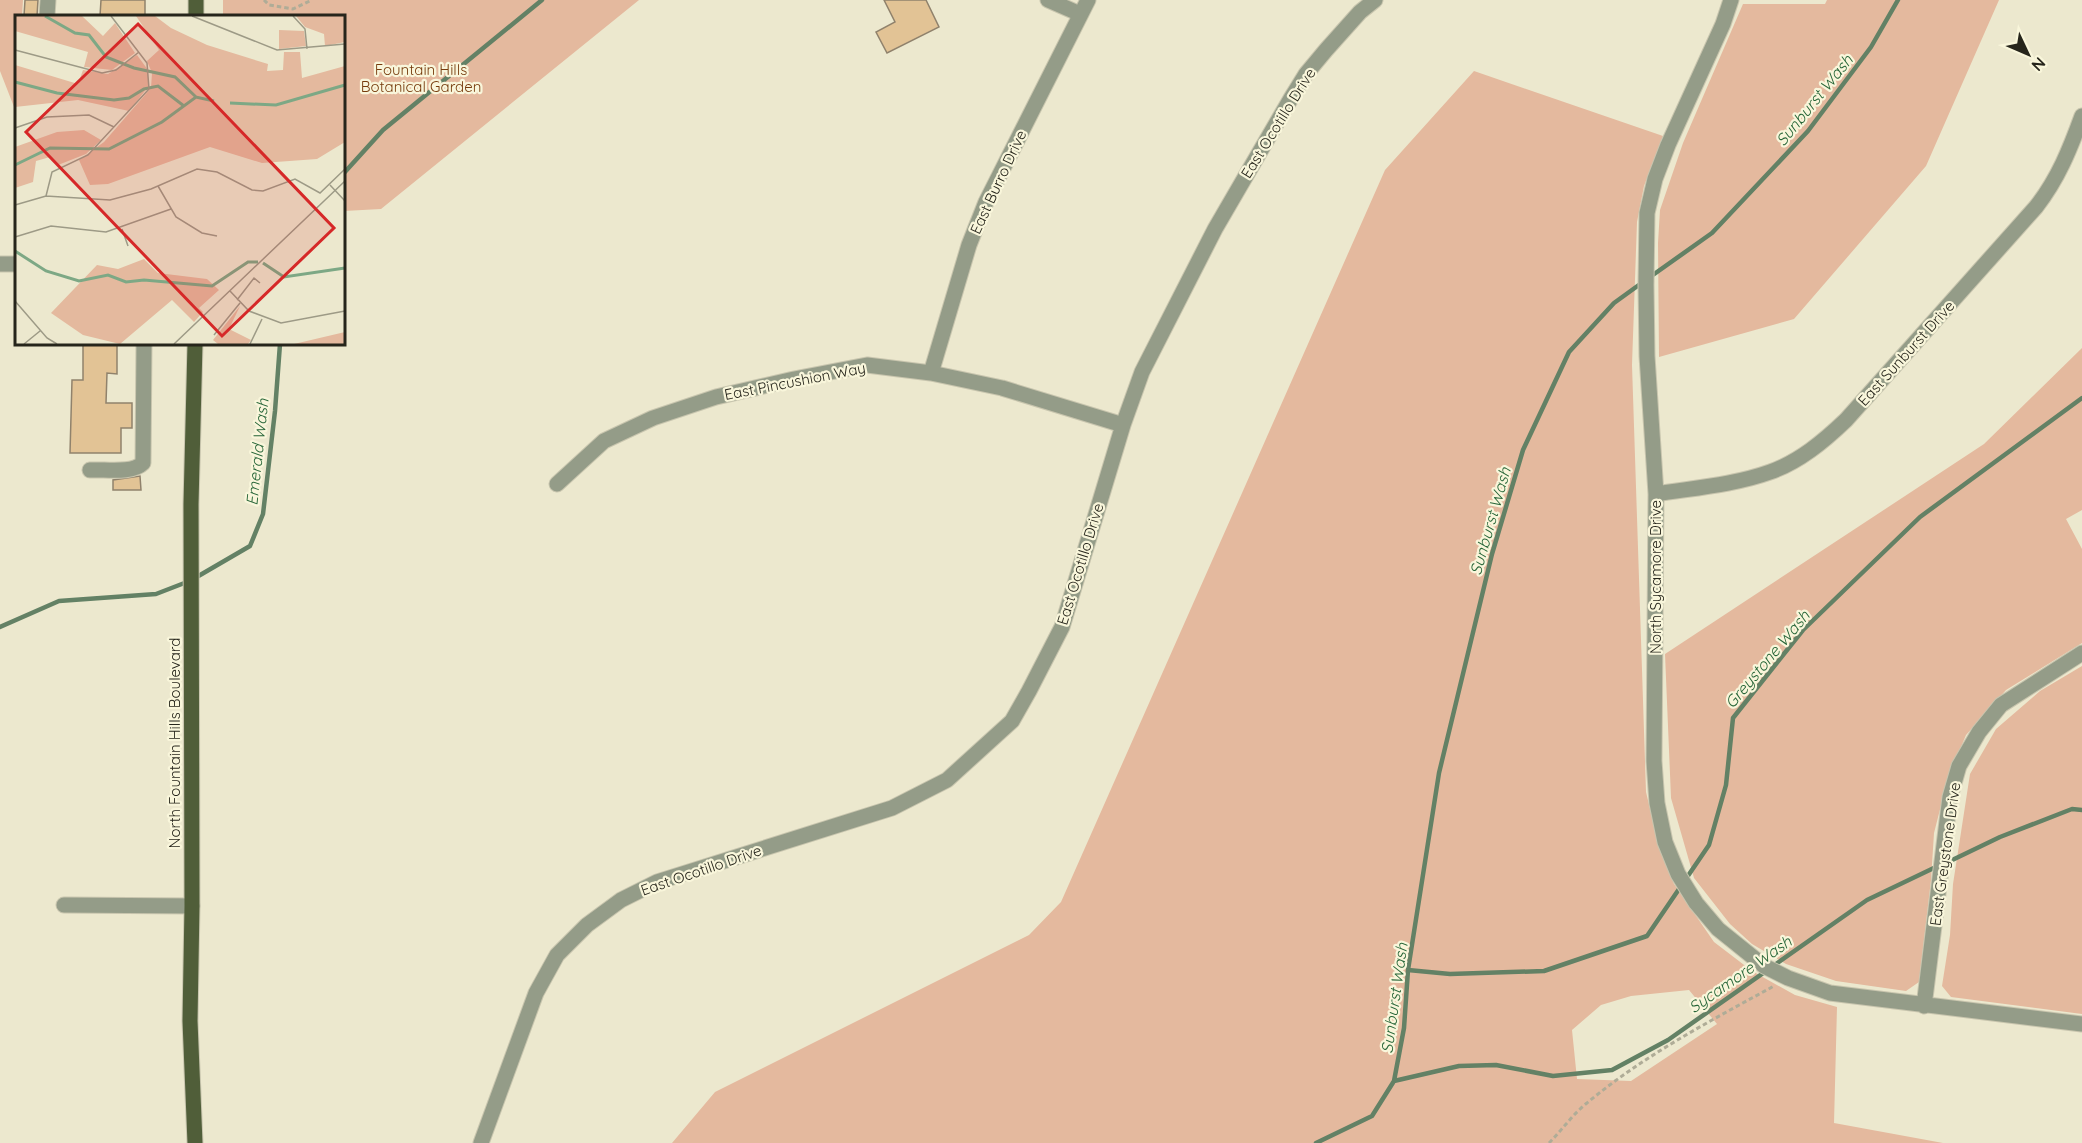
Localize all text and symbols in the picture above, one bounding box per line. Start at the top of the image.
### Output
inset map [15,15,345,345]
north arrow [1998,24,2058,84]
water label: Sunburst Wash [1771,50,1857,150]
text: N [2028,53,2050,76]
park label: Fountain Hills Botanical Garden [361,60,481,96]
street label: East Ocotillo Drive [1236,64,1320,182]
street label: East Burro Drive [966,127,1030,237]
street label: East Sunburst Drive [1854,296,1958,410]
street label: East Pincushion Way [723,358,867,404]
water label: Emerald Wash [241,397,273,507]
water label: Sunburst Wash [1465,464,1515,577]
street label: North Sycamore Drive [1646,500,1665,654]
street label: East Ocotillo Drive [1052,501,1108,627]
water label: Greystone Wash [1720,605,1814,712]
street label: North Fountain Hills Boulevard [165,638,184,848]
street label: East Greystone Drive [1926,781,1964,927]
street label: East Ocotillo Drive [638,840,764,900]
water label: Sycamore Wash [1685,931,1796,1017]
water label: Sunburst Wash [1376,941,1412,1054]

